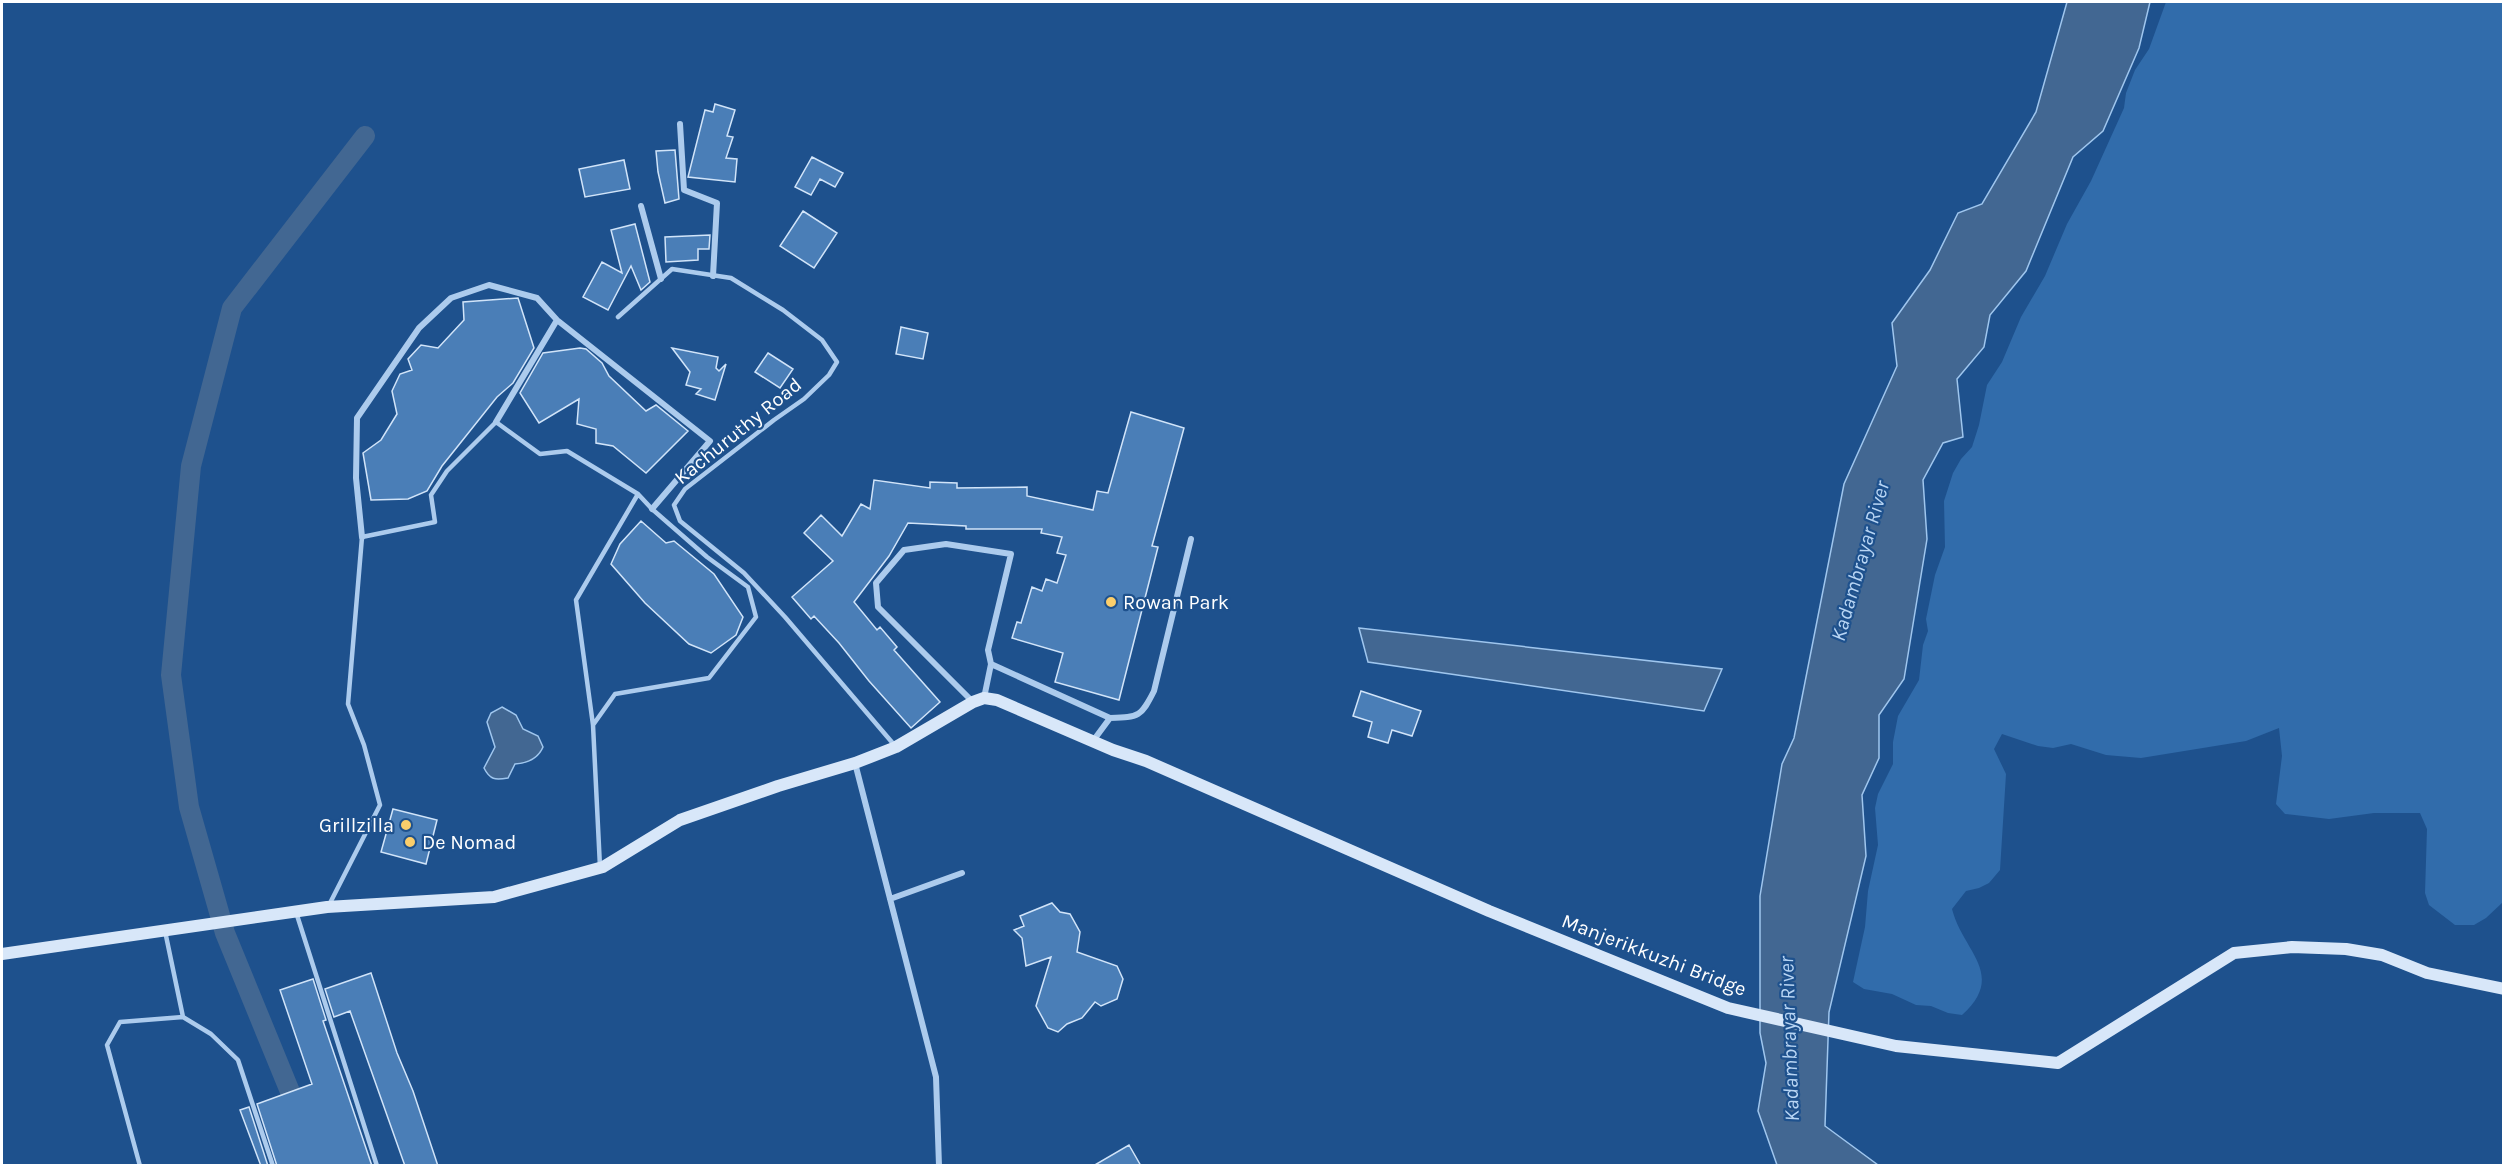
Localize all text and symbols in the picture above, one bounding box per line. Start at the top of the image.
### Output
street label: Kachuruthy Road [670,373,806,489]
water label: Kadambrayar River [1826,477,1895,644]
place label: Rowan Park [1123,591,1229,614]
marker: Rowan Park [1104,595,1118,609]
place label: Grillzilla [319,814,394,837]
marker: Grillzilla [399,818,413,832]
place label: De Nomad [422,831,516,854]
marker: De Nomad [403,835,417,849]
street label: Manjerikkuzhi Bridge [1559,909,1749,1001]
water label: Kadambrayar River [1774,955,1804,1122]

